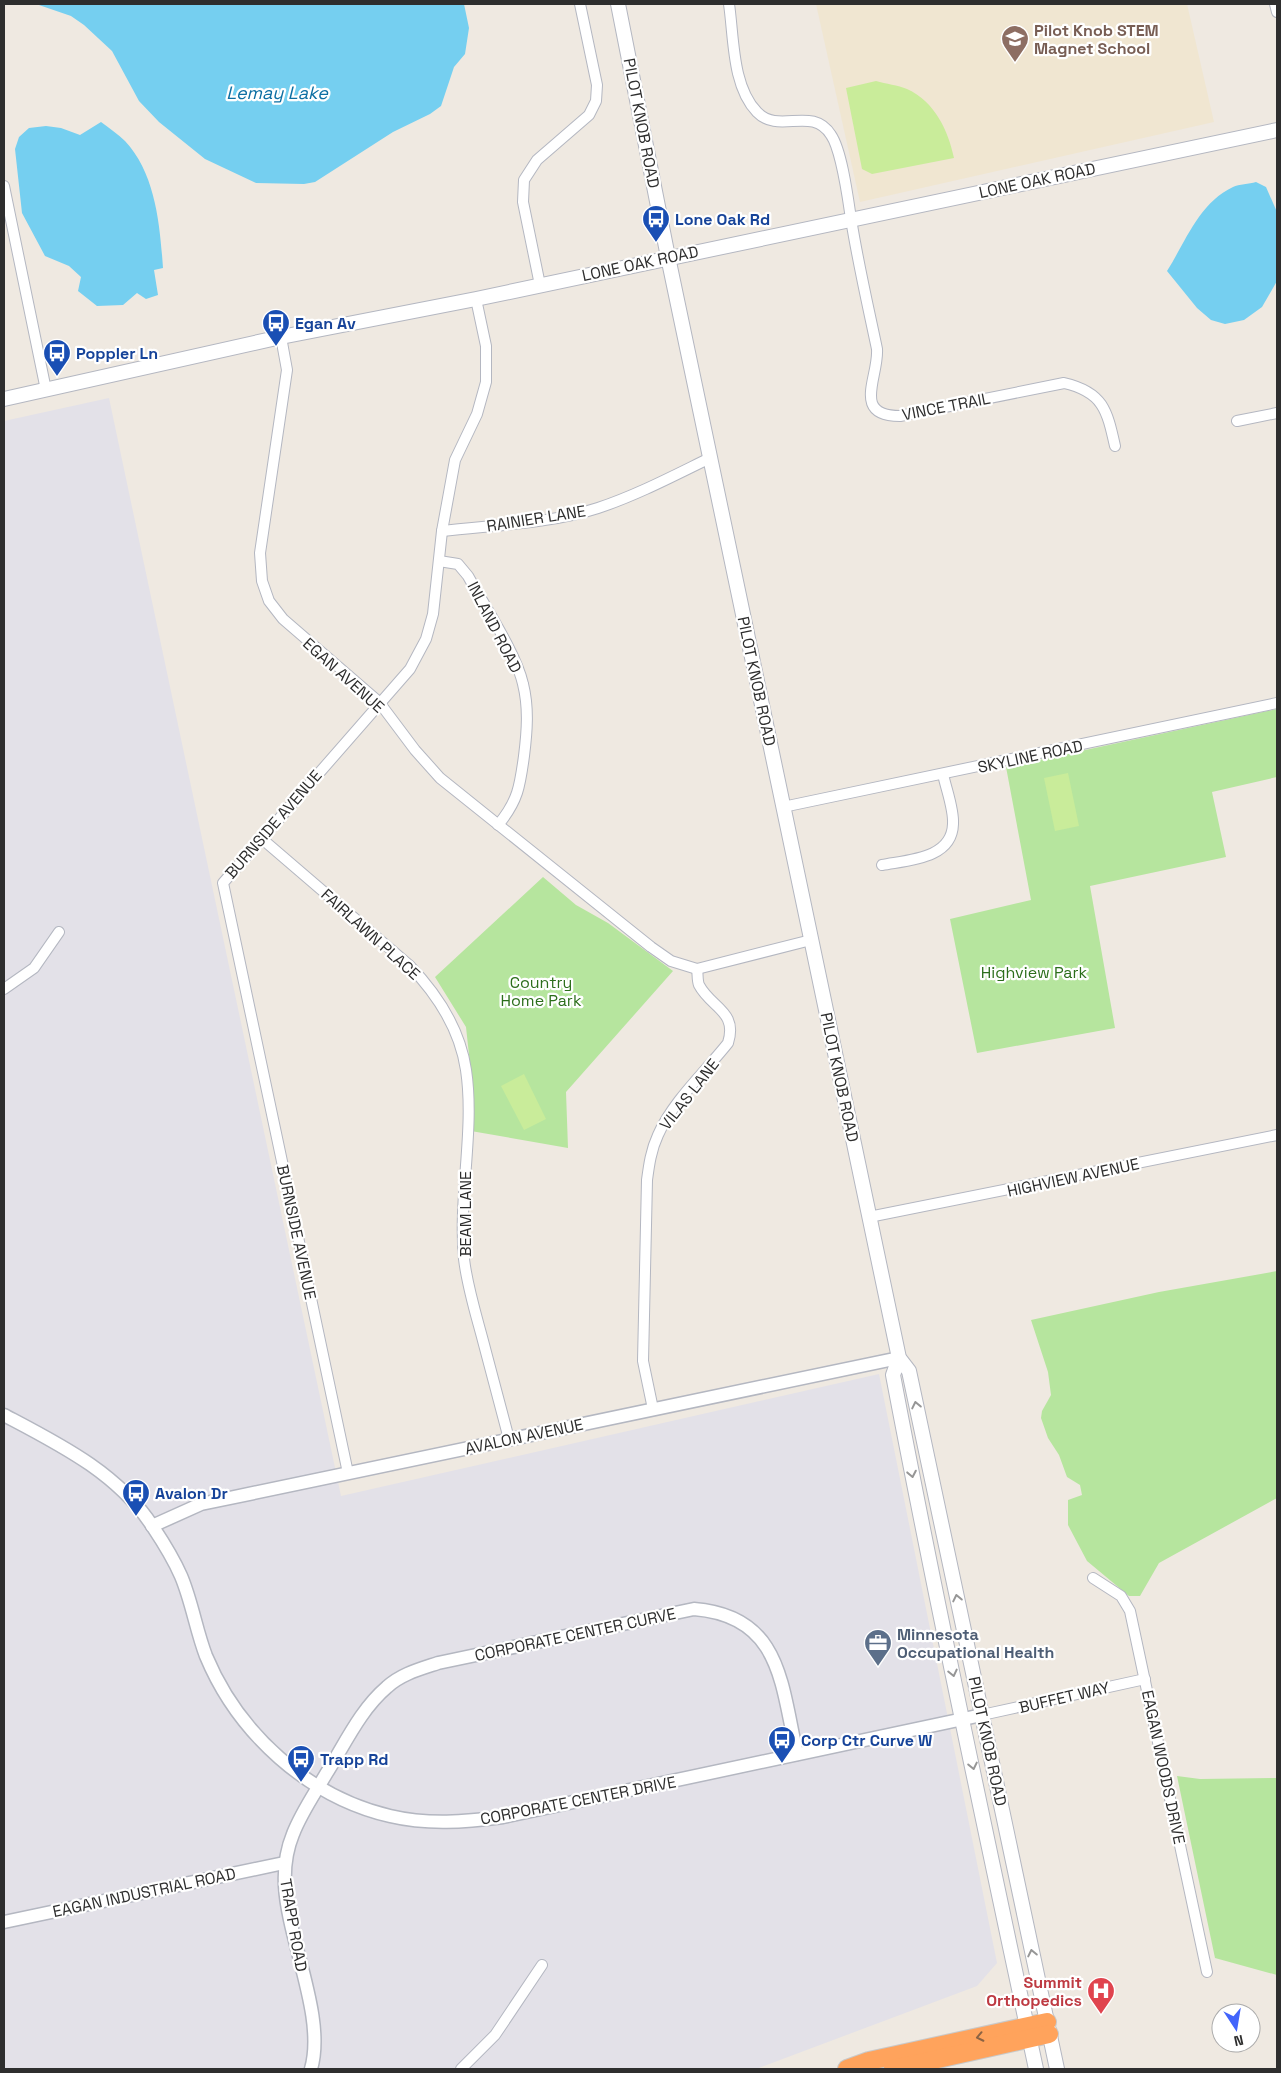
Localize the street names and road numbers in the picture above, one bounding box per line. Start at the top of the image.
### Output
street label: PILOT KNOB ROAD [619,56,664,190]
street label: LONE OAK ROAD [977,158,1097,203]
street label: LONE OAK ROAD [580,241,700,286]
street label: VINCE TRAIL [900,388,992,425]
street label: RAINIER LANE [485,500,587,537]
street label: INLAND ROAD [462,578,527,677]
street label: PILOT KNOB ROAD [733,614,781,748]
street label: EGAN AVENUE [299,633,389,718]
street label: SKYLINE ROAD [976,735,1085,778]
street label: BURNSIDE AVENUE [220,766,326,883]
street label: FAIRLAWN PLACE [317,884,425,985]
street label: PILOT KNOB ROAD [816,1010,864,1144]
street label: VILAS LANE [655,1054,724,1134]
street label: HIGHVIEW AVENUE [1005,1153,1141,1202]
street label: BURNSIDE AVENUE [272,1163,321,1302]
street label: BEAM LANE [455,1171,476,1257]
street label: AVALON AVENUE [463,1414,585,1459]
street label: CORPORATE CENTER CURVE [473,1603,678,1666]
street label: PILOT KNOB ROAD [964,1674,1012,1808]
street label: BUFFET WAY [1017,1677,1112,1718]
street label: EAGAN WOODS DRIVE [1137,1688,1190,1846]
street label: CORPORATE CENTER DRIVE [478,1771,678,1830]
street label: EAGAN INDUSTRIAL ROAD [51,1863,238,1922]
street label: TRAPP ROAD [275,1877,312,1973]

